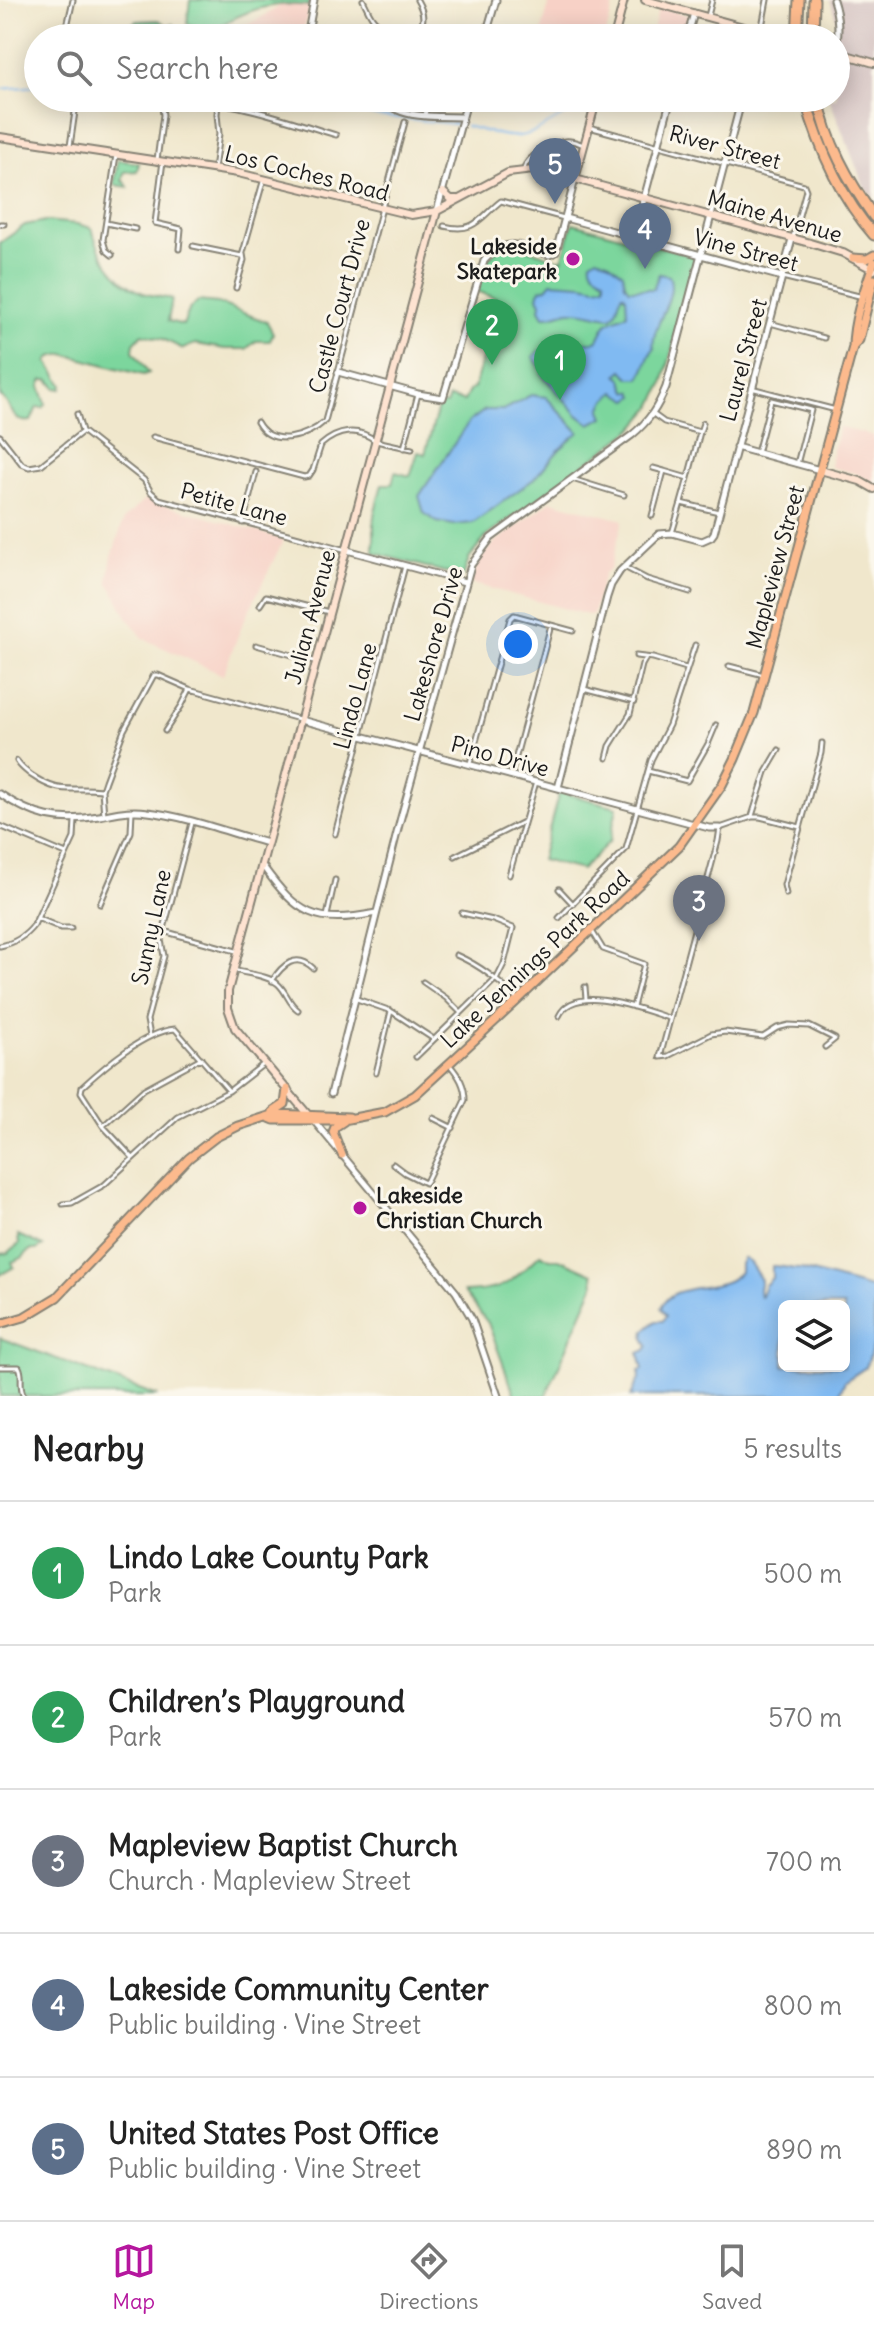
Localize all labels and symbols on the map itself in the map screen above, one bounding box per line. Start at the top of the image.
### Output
street label: River Street [666,119,784,175]
pin: 5 [529,138,581,204]
street label: Los Coches Road [222,139,392,207]
street label: Maine Avenue [704,183,846,249]
pin: 4 [619,203,671,269]
street label: Castle Court Drive [302,216,376,396]
street label: Vine Street [691,223,801,277]
place label: Lakeside Skatepark [457,232,557,285]
marker: Lakeside Skatepark [564,250,582,268]
street label: Laurel Street [713,295,773,425]
pin: 2 [466,299,518,365]
pin: 1 [534,334,586,400]
street label: Petite Lane [177,476,291,532]
street label: Mapleview Street [740,482,810,652]
street label: Julian Avenue [279,547,341,687]
street label: Lakeshore Drive [398,563,468,725]
your location [498,624,538,664]
street label: Lindo Lane [327,640,383,752]
street label: Pino Drive [448,729,552,783]
street label: Lake Jennings Park Road [435,864,635,1054]
street label: Sunny Lane [125,867,177,987]
pin: 3 [673,875,725,941]
place label: Lakeside Christian Church [376,1181,543,1234]
marker: Lakeside Christian Church [351,1199,369,1217]

